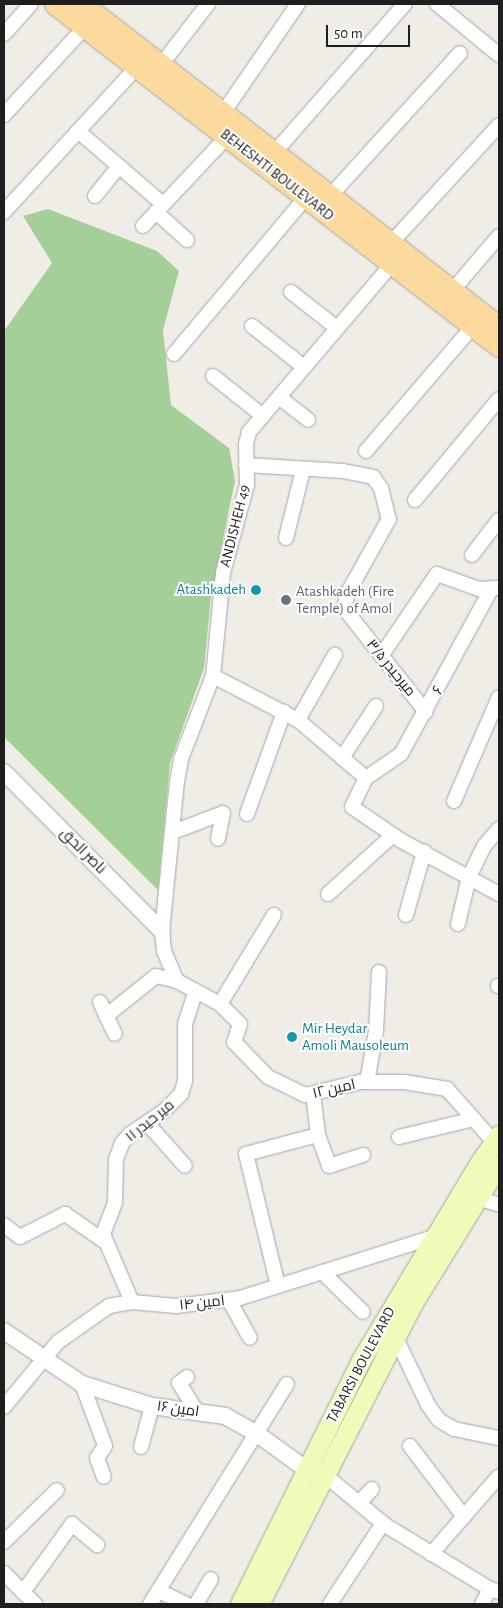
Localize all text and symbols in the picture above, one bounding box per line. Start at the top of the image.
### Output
scale bar [328,15,412,47]
text: 50 m [334,26,363,41]
street label: BEHESHTI BOULEVARD [217,125,337,225]
street label: ANDISHEH 49 [216,483,254,569]
place label: Atashkadeh [177,581,246,599]
place label: Atashkadeh (Fire Temple) of Amol [296,582,394,617]
marker: Atashkadeh [250,584,262,596]
marker: Atashkadeh (Fire Temple) of Amol [280,594,292,606]
street label: میرحیدر ۳/۵ [362,636,420,700]
street label: ۶ [428,683,448,697]
street label: ناصر الحق [56,824,110,878]
place label: Mir Heydar Amoli Mausoleum [302,1019,409,1054]
marker: Mir Heydar Amoli Mausoleum [286,1031,298,1043]
street label: امین ۱۲ [311,1075,357,1103]
street label: میر حیدر ۱۱ [122,1096,178,1146]
street label: امین ۱۴ [178,1292,226,1314]
street label: TABARSI BOULEVARD [323,1304,399,1426]
street label: امین ۱۶ [156,1397,200,1421]

